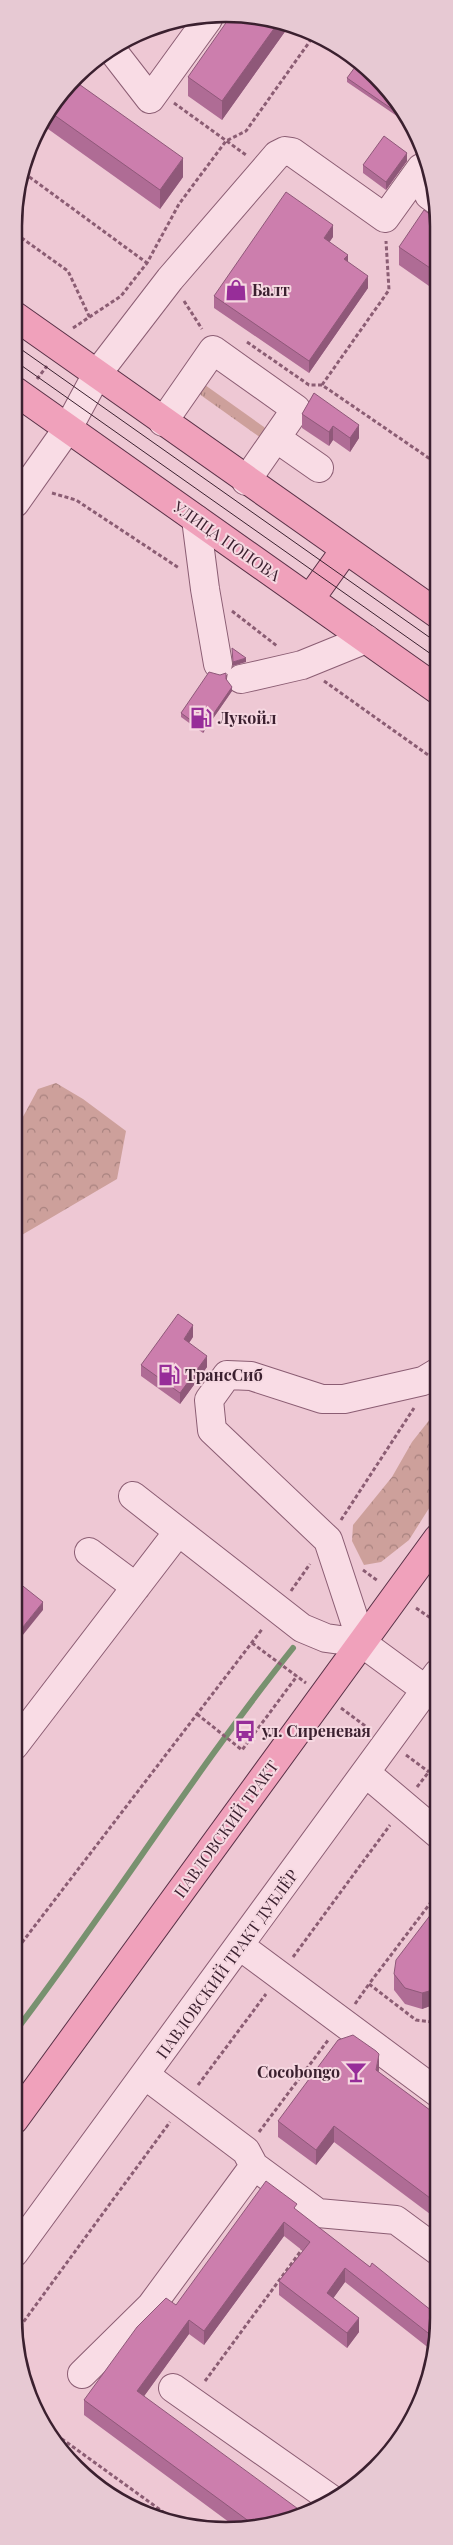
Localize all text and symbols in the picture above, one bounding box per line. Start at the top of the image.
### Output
shop icon: Балт [223,277,249,303]
place label: Балт [252,279,290,300]
street label: УЛИЦА ПОПОВА [169,495,286,586]
fuel station icon: Лукойл [188,705,214,731]
place label: Лукойл [217,707,277,728]
fuel station icon: ТрансСиб [156,1362,182,1388]
place label: ТрансСиб [185,1364,263,1385]
bus stop icon: ул. Сиреневая [232,1718,258,1744]
place label: ул. Сиреневая [261,1720,371,1741]
street label: ПАВЛОВСКИЙ ТРАКТ [169,1756,283,1902]
street label: ПАВЛОВСКИЙ ТРАКТ ДУБЛЁР [151,1865,302,2062]
bar icon: Cocobongo [343,2059,369,2085]
place label: Cocobongo [257,2061,340,2082]

